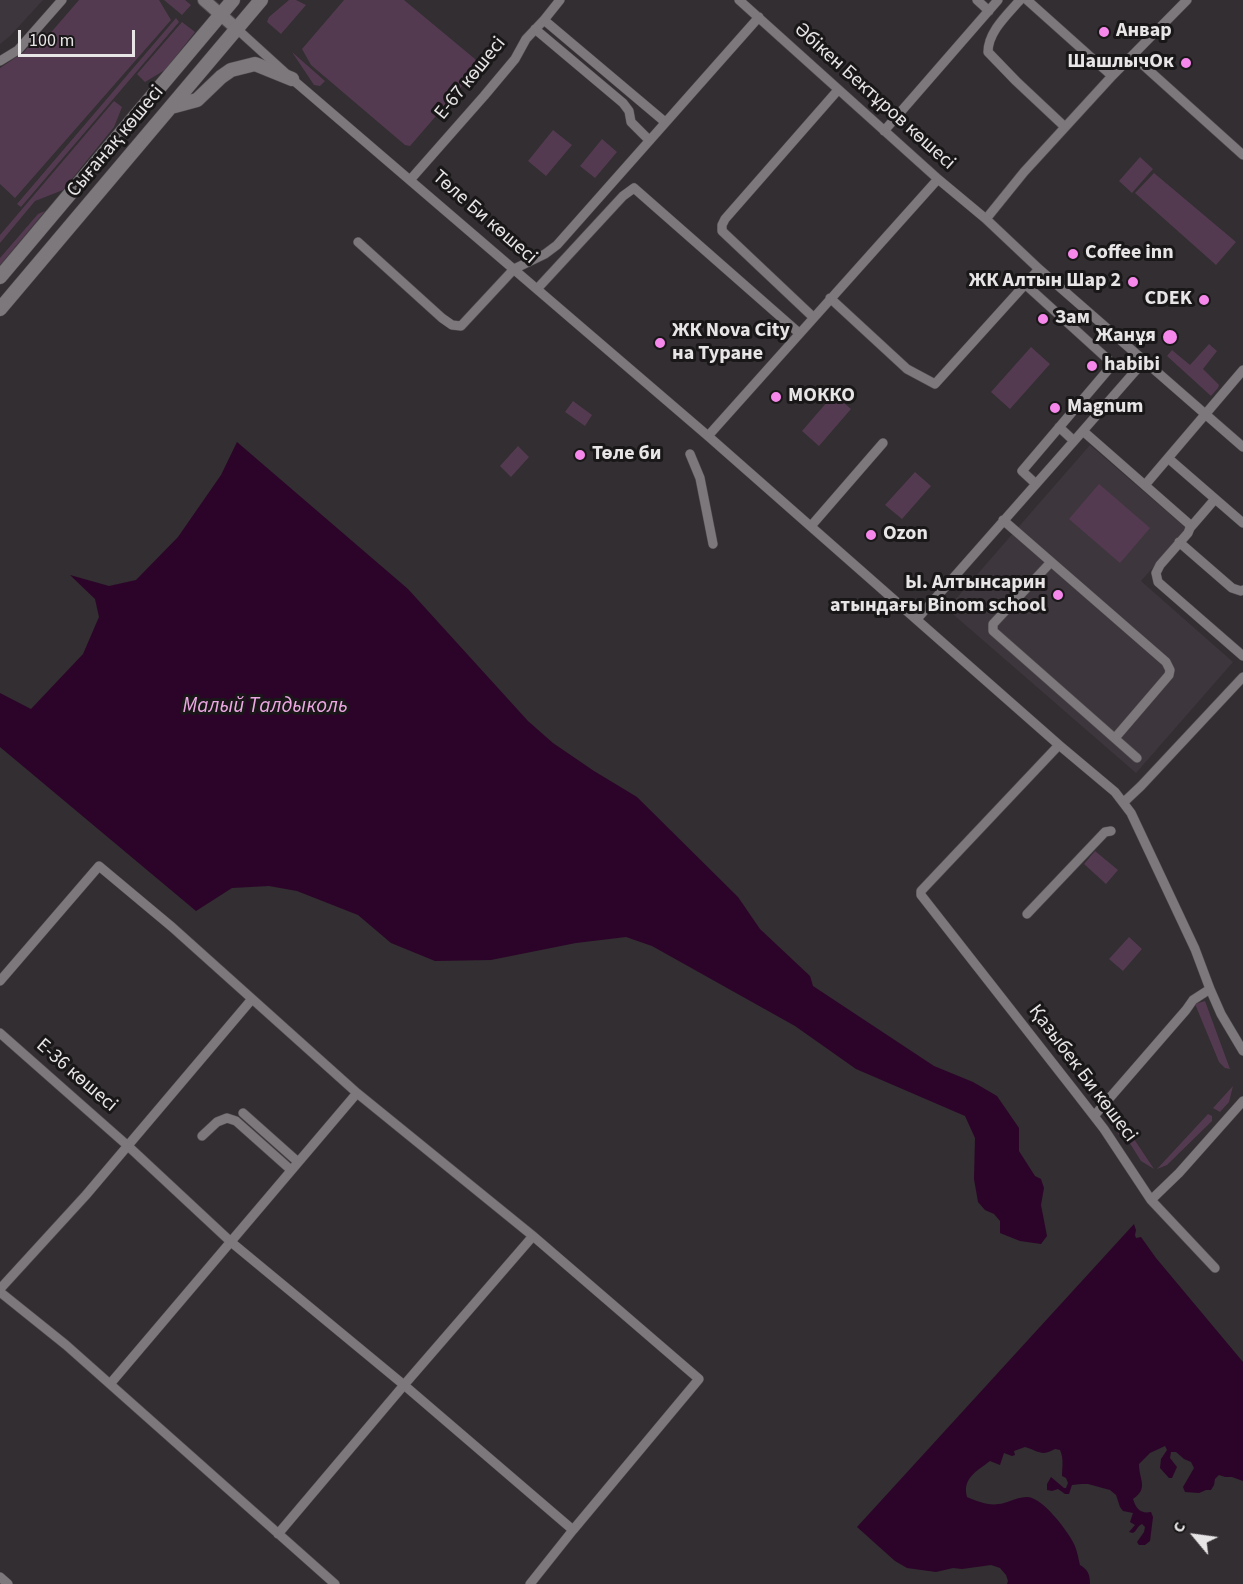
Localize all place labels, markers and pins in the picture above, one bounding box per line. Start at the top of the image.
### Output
place label: Анвар [1116,20,1172,44]
marker: Анвар [1097,25,1111,39]
place label: ШашлычОк [1067,51,1174,75]
marker: ШашлычОк [1179,56,1193,70]
place label: Coffee inn [1085,242,1174,266]
marker: Coffee inn [1066,247,1080,261]
place label: ЖК Алтын Шар 2 [969,270,1121,294]
marker: ЖК Алтын Шар 2 [1126,275,1140,289]
place label: CDEK [1144,288,1192,312]
marker: CDEK [1197,293,1211,307]
place label: Зам [1055,307,1090,331]
marker: Зам [1036,312,1050,326]
place label: ЖК Nova City на Туране [672,320,790,367]
place label: Жанұя [1095,325,1156,349]
marker: Жанұя [1161,328,1179,346]
marker: ЖК Nova City на Туране [653,336,667,350]
place label: habibi [1104,354,1160,378]
marker: habibi [1085,359,1099,373]
place label: МОККО [788,385,855,409]
marker: МОККО [769,390,783,404]
place label: Magnum [1067,396,1143,420]
marker: Magnum [1048,401,1062,415]
place label: Төле би [592,443,661,467]
marker: Төле би [573,448,587,462]
place label: Ozon [883,523,928,547]
marker: Ozon [864,528,878,542]
place label: Ы. Алтынсарин атындағы Binom school [830,572,1046,619]
marker: Ы. Алтынсарин атындағы Binom school [1051,588,1065,602]

